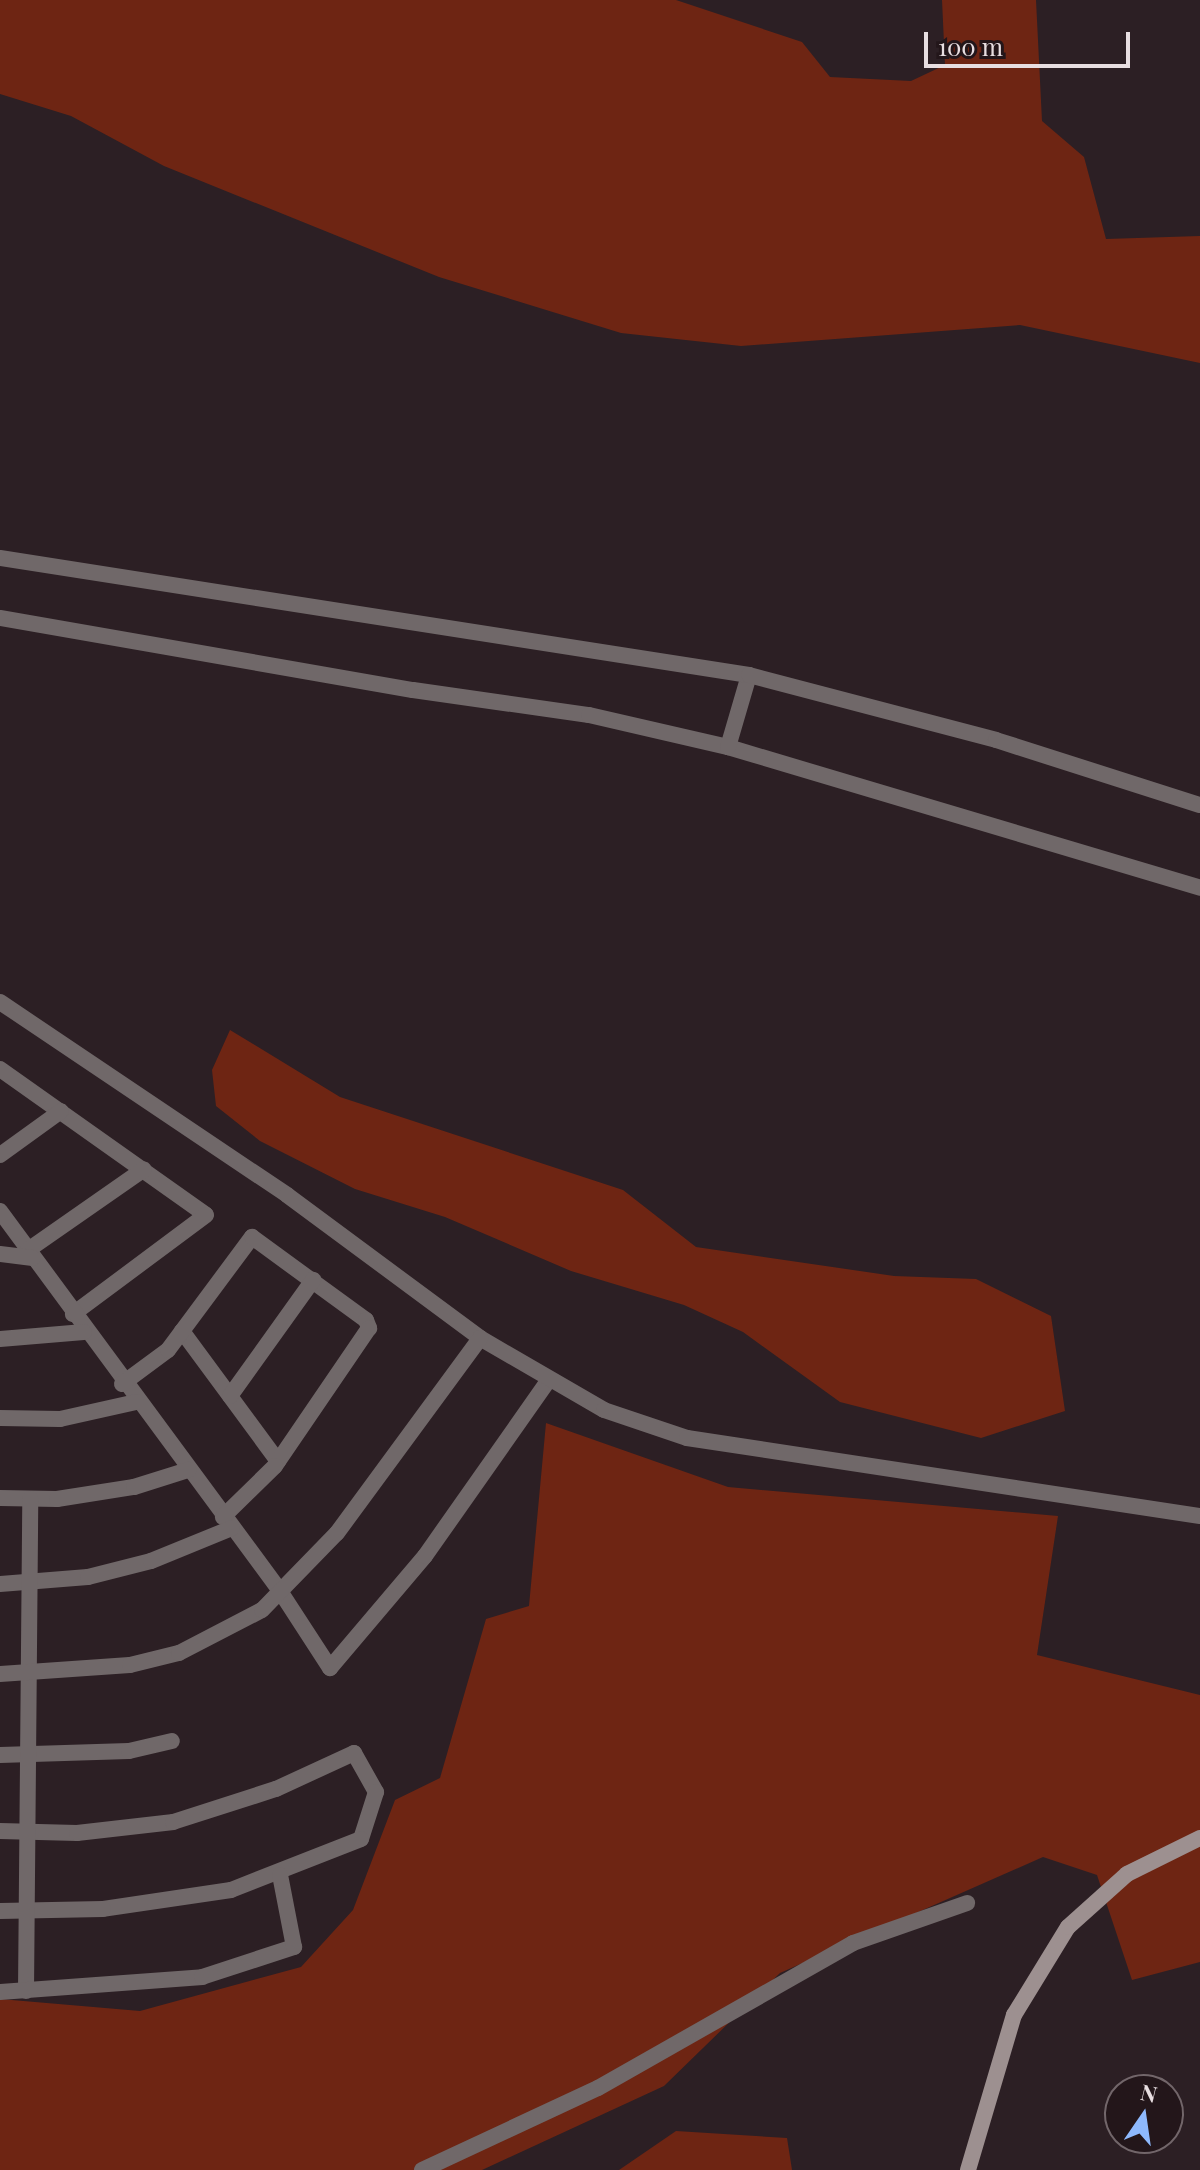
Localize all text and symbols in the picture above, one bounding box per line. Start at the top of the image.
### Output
scale bar [928,16,1134,66]
text: 100 m [938,30,1003,62]
north arrow [1104,2074,1184,2154]
text: N [1138,2076,1160,2109]

